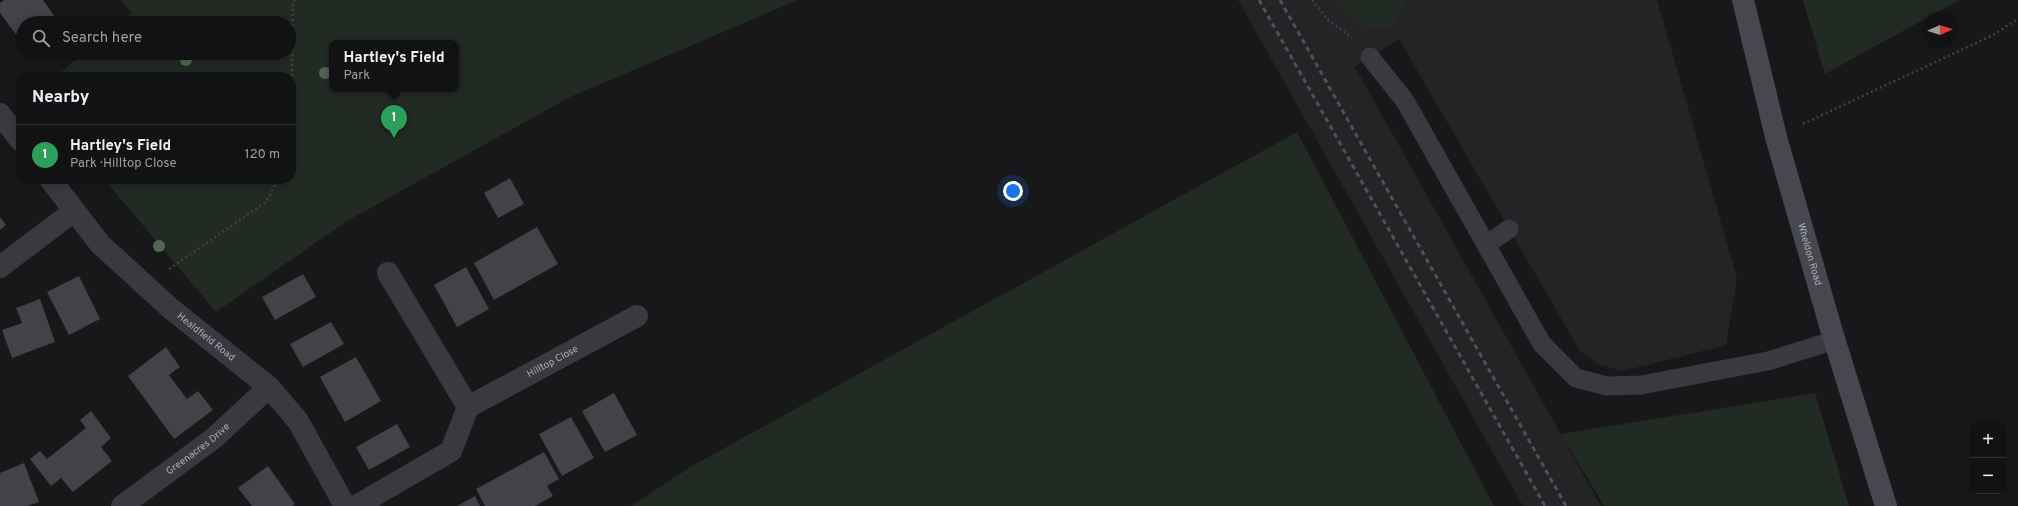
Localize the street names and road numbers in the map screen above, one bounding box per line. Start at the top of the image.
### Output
street label: Wheldon Road [1795,222,1825,287]
street label: Healdfield Road [174,310,238,364]
street label: Hilltop Close [525,342,581,381]
street label: Greenacres Drive [163,420,233,478]

